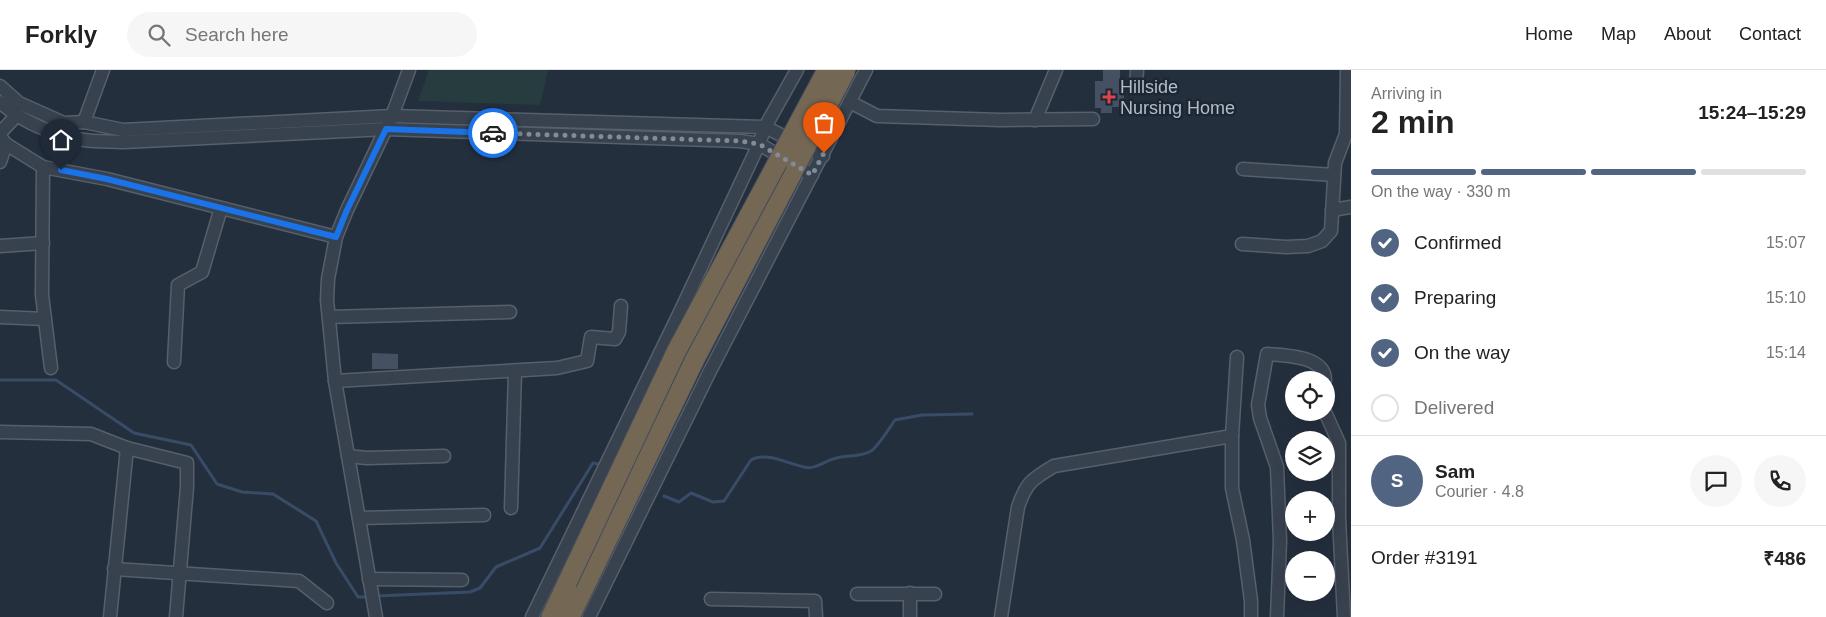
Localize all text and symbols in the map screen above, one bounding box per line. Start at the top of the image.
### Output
search box [127,12,477,57]
text: Forkly [25,21,97,48]
icon: search [145,21,173,49]
text: Search here [185,24,289,45]
text: Home [1525,24,1573,44]
text: Map [1601,24,1636,44]
text: About [1664,24,1711,44]
text: Contact [1739,24,1801,44]
place label: Hillside Nursing Home [1120,77,1235,118]
text: Arriving in [1371,85,1442,102]
marker: Hillside Nursing Home [1102,90,1116,104]
pin [803,102,845,153]
text: 15:24–15:29 [1698,102,1806,123]
text: 2 min [1371,104,1455,140]
courier [468,108,518,158]
icon: bag [810,109,838,137]
pin [40,119,82,170]
icon: car [479,119,507,147]
icon: home [47,126,75,154]
text: On the way · 330 m [1371,183,1511,200]
icon: check [1371,229,1399,257]
text: Confirmed [1414,232,1502,253]
text: 15:07 [1766,234,1806,251]
icon: check [1371,284,1399,312]
text: Preparing [1414,287,1496,308]
text: 15:10 [1766,289,1806,306]
icon: check [1371,339,1399,367]
text: On the way [1414,342,1510,363]
text: 15:14 [1766,344,1806,361]
map controls [1285,371,1335,601]
button: locate [1285,371,1335,421]
text: Delivered [1414,397,1494,418]
button: layers [1285,431,1335,481]
button: chat [1690,455,1742,507]
button: phone [1754,455,1806,507]
text: Sam [1435,461,1475,482]
text: S [1391,470,1403,491]
text: Courier · 4.8 [1435,483,1524,500]
button: + [1285,491,1335,541]
text: Order #3191 [1371,547,1478,568]
text: ₹486 [1763,548,1806,569]
button: − [1285,551,1335,601]

